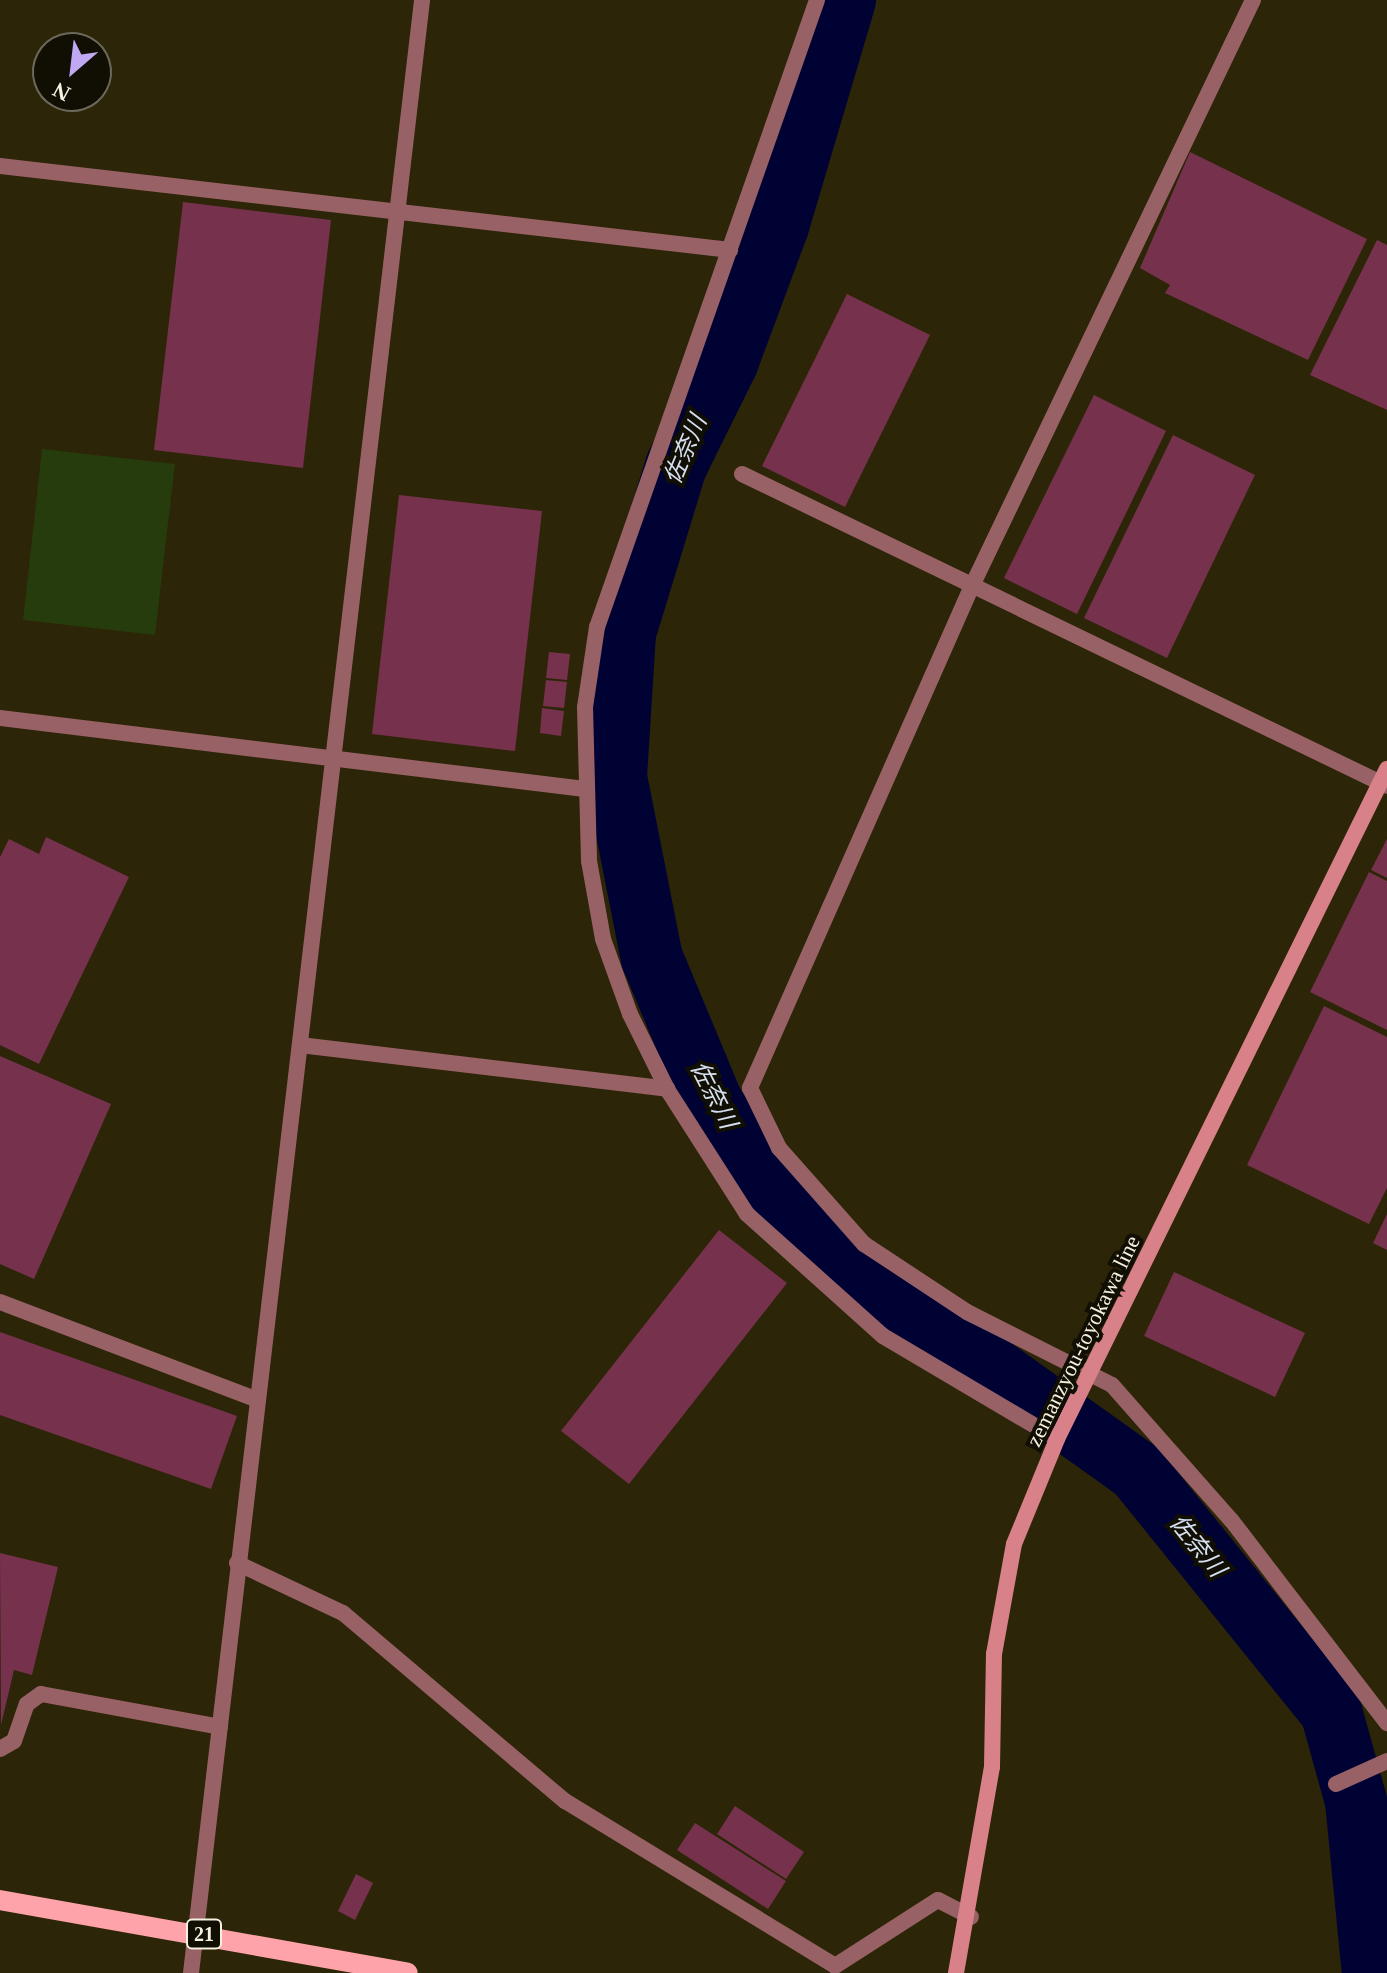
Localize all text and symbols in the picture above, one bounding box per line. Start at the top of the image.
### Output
north arrow [32,32,112,112]
text: N [49,77,74,107]
water label: 佐奈川 [659,411,713,489]
water label: 佐奈川 [684,1056,742,1134]
street label: zemanzyou-toyokawa line [1020,1231,1146,1451]
water label: 佐奈川 [1163,1509,1231,1583]
road number: 21 [186,1918,222,1950]

